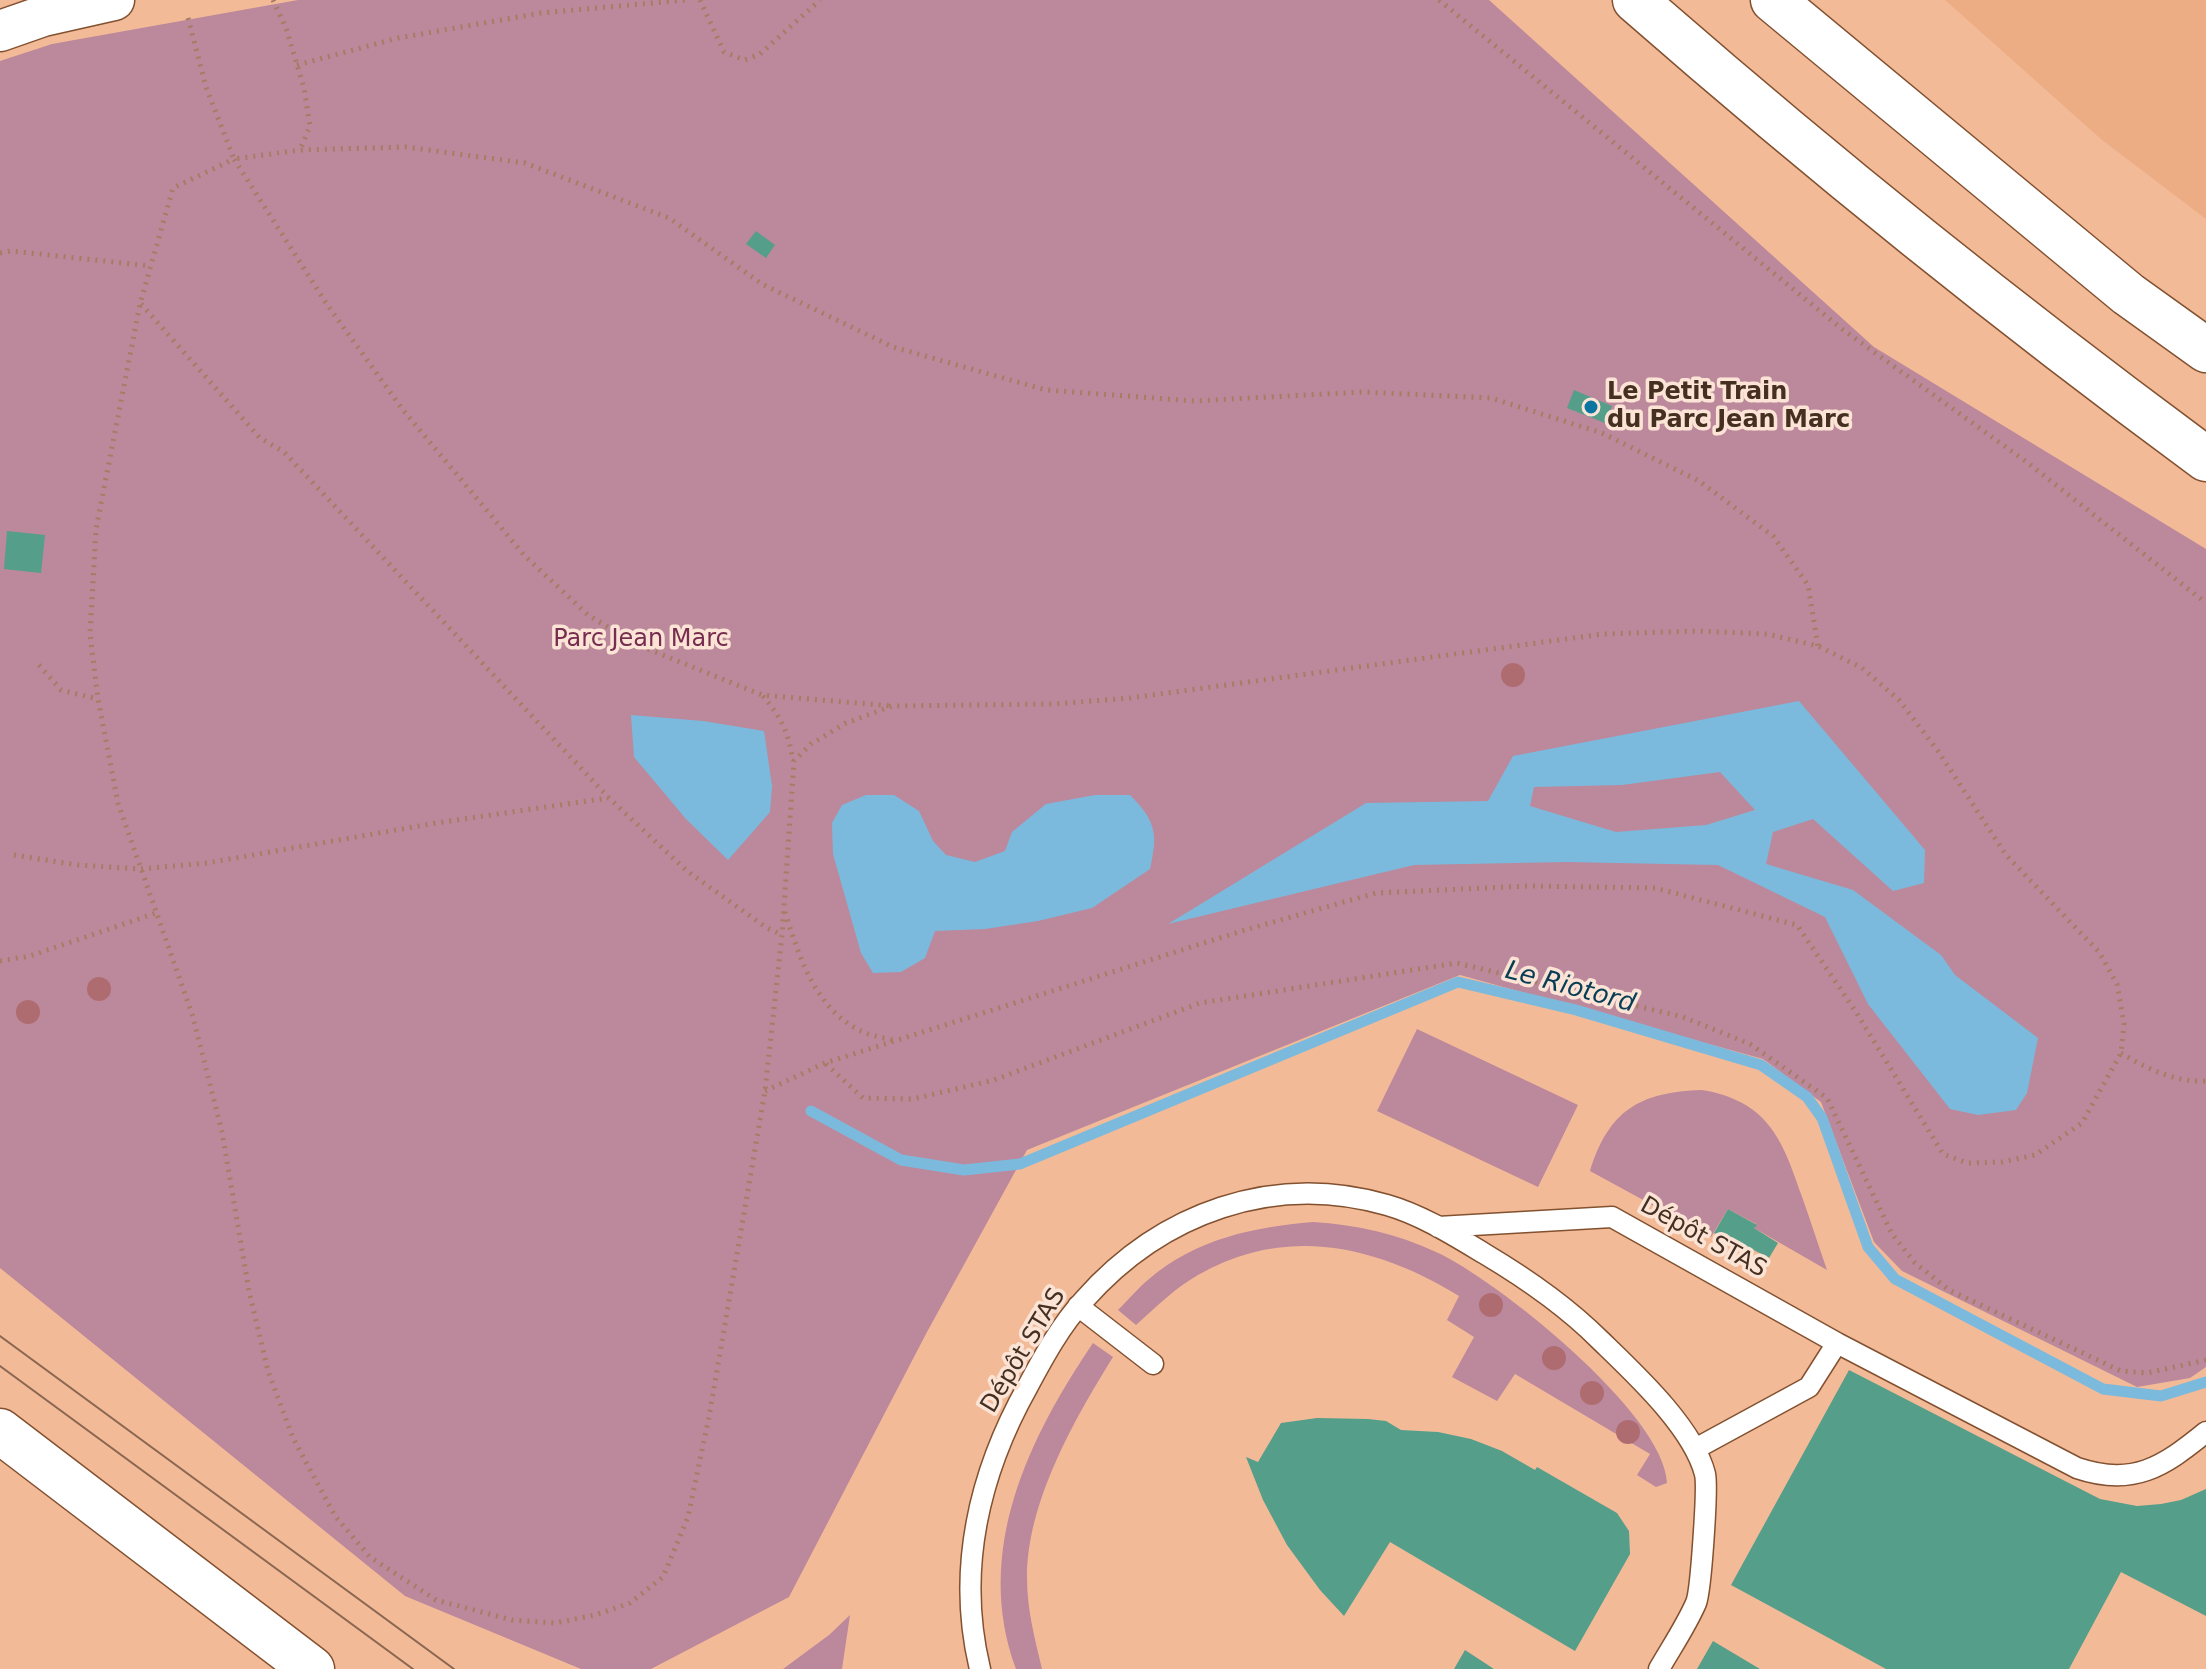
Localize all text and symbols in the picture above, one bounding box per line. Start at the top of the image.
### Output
place label: Le Petit Train du Parc Jean Marc [1607,379,1850,435]
marker: Le Petit Train du Parc Jean Marc [1582,398,1600,416]
park label: Parc Jean Marc [553,626,729,654]
water label: Le Riotord [1502,956,1638,1020]
street label: Dépôt STAS [1635,1191,1771,1285]
street label: Dépôt STAS [976,1284,1072,1418]

